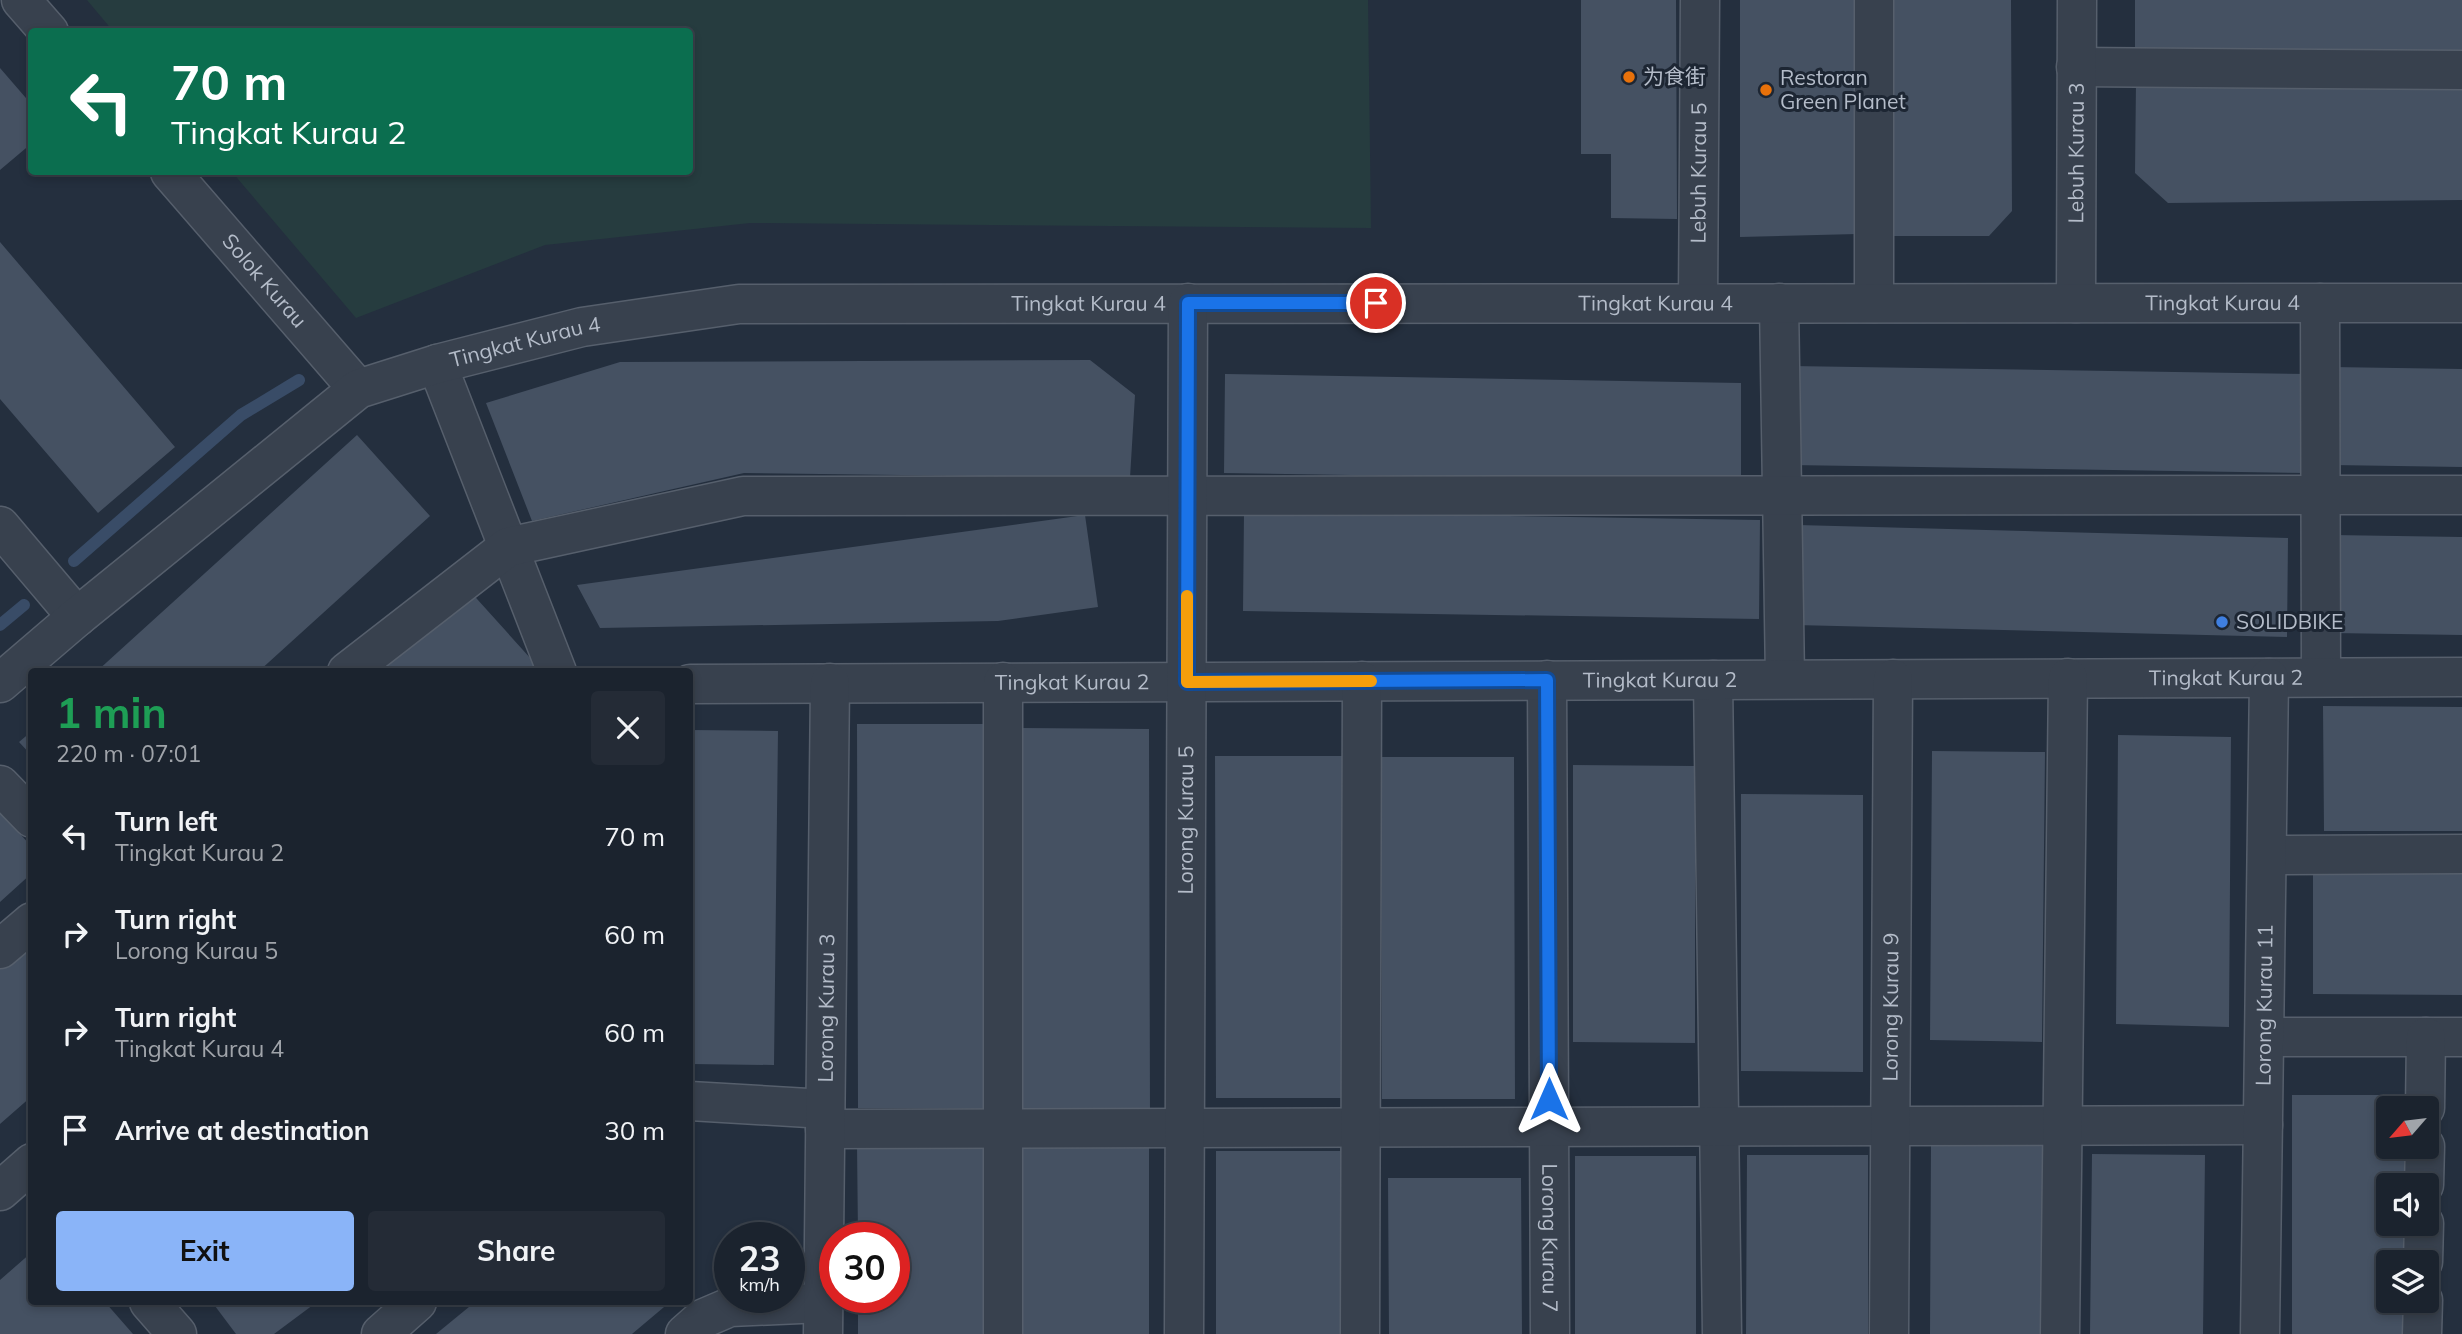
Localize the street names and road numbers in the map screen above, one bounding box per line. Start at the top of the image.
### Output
street label: Lebuh Kurau 3 [2062,83,2089,223]
street label: Lebuh Kurau 5 [1684,102,1711,244]
street label: Solok Kurau [217,228,313,332]
street label: Tingkat Kurau 4 [1578,289,1733,316]
street label: Tingkat Kurau 4 [2145,289,2300,315]
street label: Tingkat Kurau 4 [1011,290,1166,316]
street label: Tingkat Kurau 4 [447,310,602,372]
street label: Tingkat Kurau 2 [2149,664,2303,690]
street label: Tingkat Kurau 2 [1583,666,1737,692]
street label: Tingkat Kurau 2 [995,668,1149,695]
street label: Lorong Kurau 5 [1172,745,1198,895]
street label: Lorong Kurau 11 [2249,924,2278,1086]
street label: Lorong Kurau 9 [1877,932,1903,1082]
street label: Lorong Kurau 3 [812,933,839,1083]
street label: Lorong Kurau 7 [1537,1163,1564,1313]

